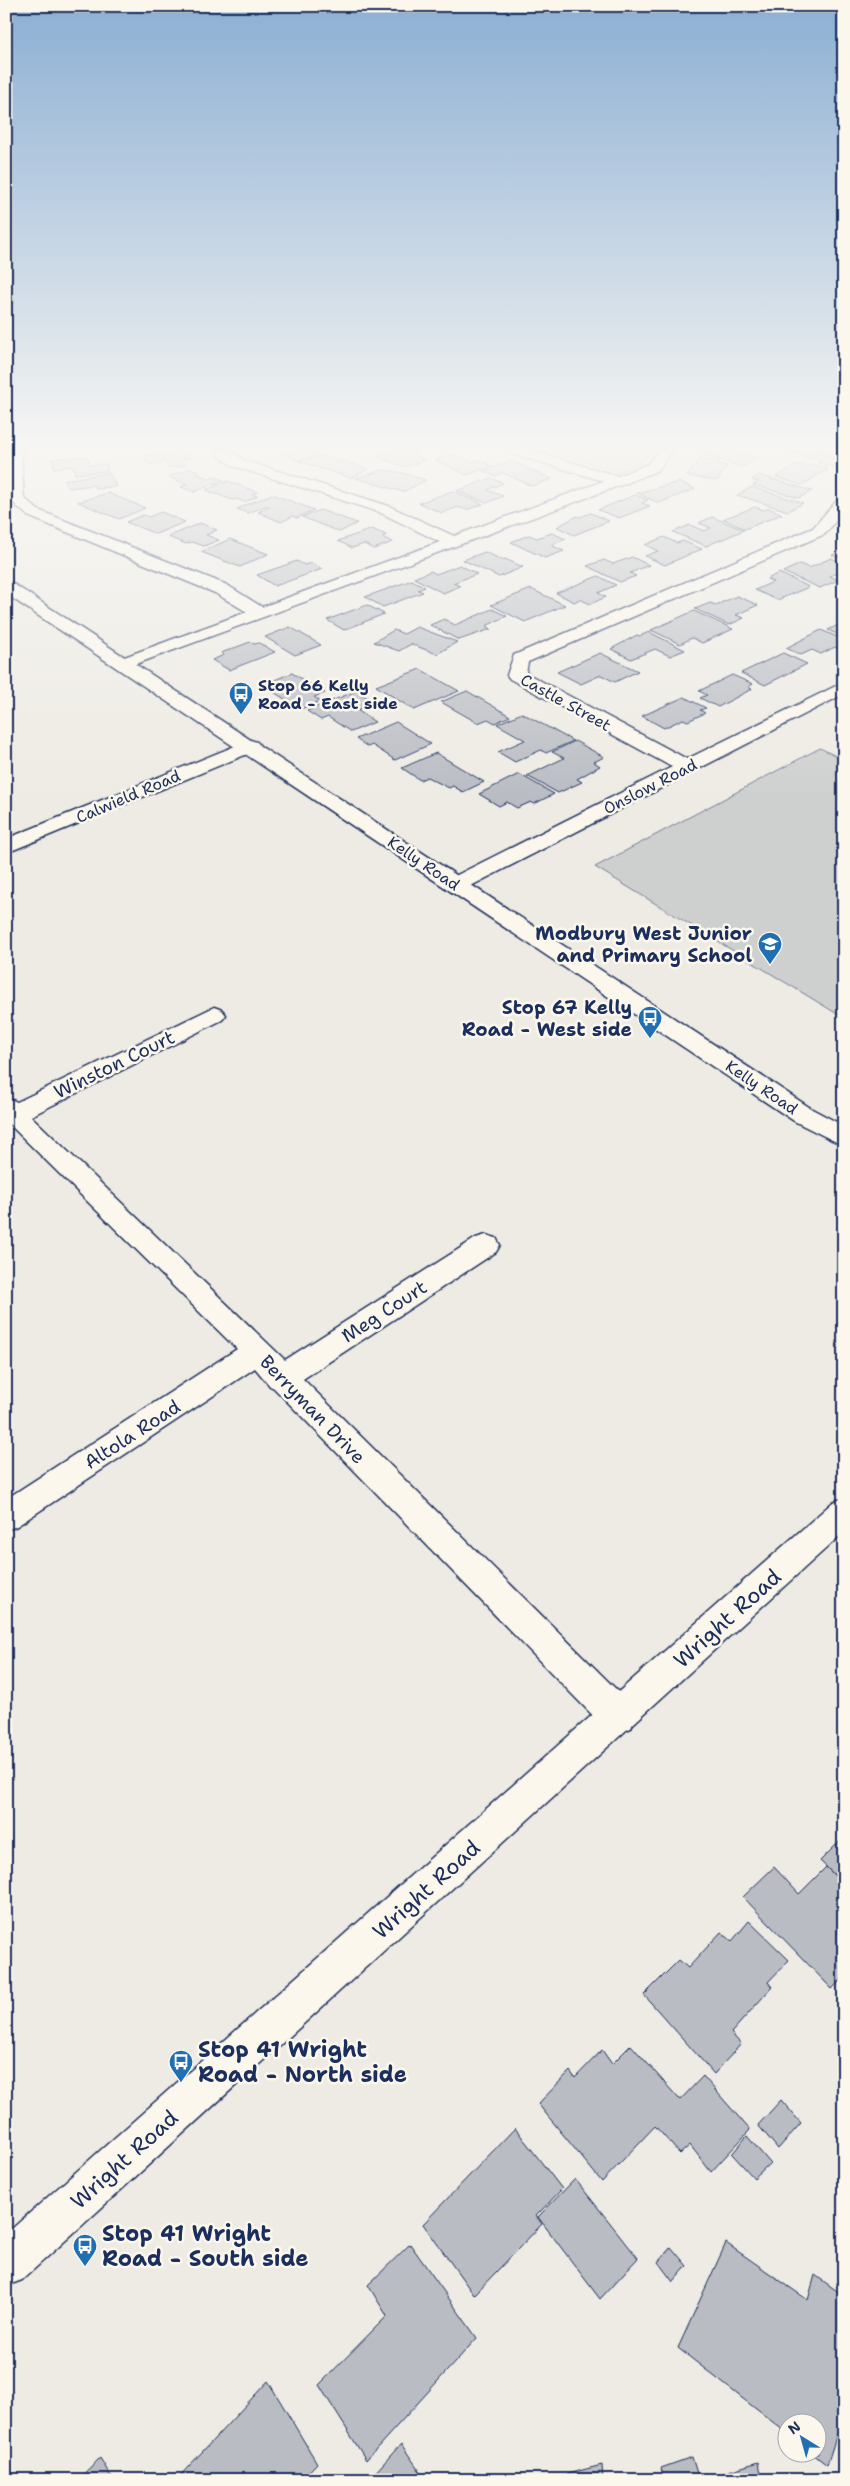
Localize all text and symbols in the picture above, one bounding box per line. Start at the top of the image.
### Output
street label: Castle Street [517,669,615,736]
place label: Stop 66 Kelly Road - East side [258,675,398,714]
bus stop icon: Stop 66 Kelly Road - East side [228,681,254,715]
street label: Onslow Road [600,754,701,819]
street label: Calwield Road [73,765,184,828]
street label: Kelly Road [384,832,464,895]
place label: Modbury West Junior and Primary School [535,921,752,968]
school or university icon: Modbury West Junior and Primary School [757,931,783,965]
place label: Stop 67 Kelly Road - West side [462,995,632,1042]
bus stop icon: Stop 67 Kelly Road - West side [637,1005,663,1039]
street label: Winston Court [50,1024,179,1104]
street label: Kelly Road [722,1056,802,1119]
street label: Meg Court [337,1275,432,1348]
street label: Berryman Drive [254,1350,371,1469]
street label: Altola Road [79,1394,185,1475]
street label: Wright Road [667,1562,787,1674]
street label: Wright Road [366,1833,486,1945]
place label: Stop 41 Wright Road - North side [198,2035,407,2089]
bus stop icon: Stop 41 Wright Road - North side [168,2049,194,2083]
street label: Wright Road [64,2103,184,2215]
place label: Stop 41 Wright Road - South side [102,2219,309,2273]
bus stop icon: Stop 41 Wright Road - South side [72,2233,98,2267]
north arrow [778,2414,828,2464]
text: N [784,2417,804,2438]

